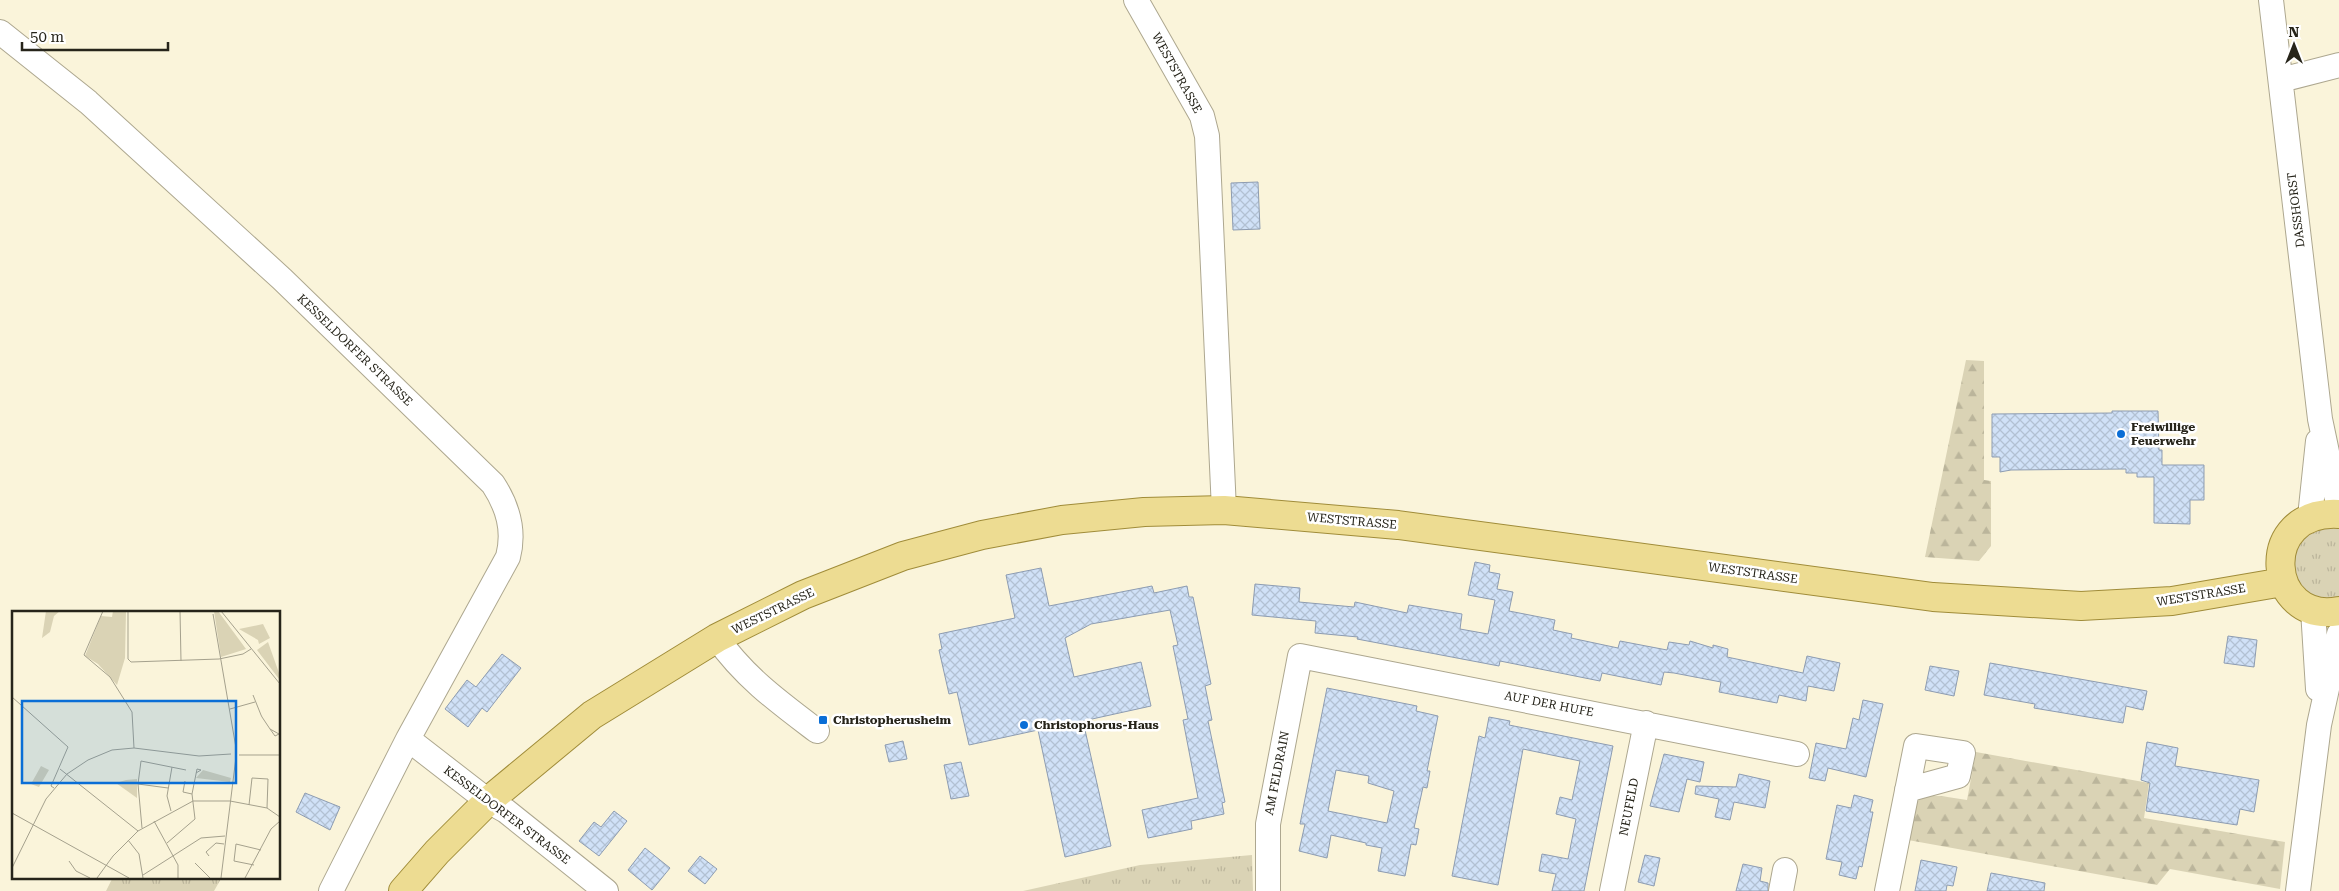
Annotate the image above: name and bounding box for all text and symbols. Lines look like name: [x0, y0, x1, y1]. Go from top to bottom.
scale bar: [22, 20, 169, 52]
north arrow: [2269, 20, 2319, 70]
text: N: [2289, 24, 2300, 40]
text: 50 m: [30, 28, 65, 46]
street label: WESTSTRASSE: [1149, 30, 1205, 116]
street label: DASSHORST: [2284, 172, 2308, 248]
street label: KESSELDORFER STRASSE: [295, 291, 415, 409]
place label: Freiwillige Feuerwehr: [2131, 420, 2196, 448]
marker: Freiwillige Feuerwehr: [2115, 428, 2127, 440]
street label: WESTSTRASSE: [1307, 510, 1397, 532]
street label: WESTSTRASSE: [1707, 560, 1799, 586]
street label: WESTSTRASSE: [2155, 581, 2247, 609]
street label: WESTSTRASSE: [729, 585, 817, 637]
inset map: [12, 611, 280, 878]
street label: AUF DER HUFE: [1503, 688, 1595, 720]
place label: Christopherusheim: [833, 713, 951, 727]
marker: Christopherusheim: [817, 714, 829, 726]
place label: Christophorus-Haus: [1034, 718, 1159, 732]
marker: Christophorus-Haus: [1018, 719, 1030, 731]
street label: AM FELDRAIN: [1262, 729, 1292, 816]
street label: KESSELDORFER STRASSE: [441, 763, 573, 867]
street label: NEUFELD: [1617, 777, 1641, 837]

